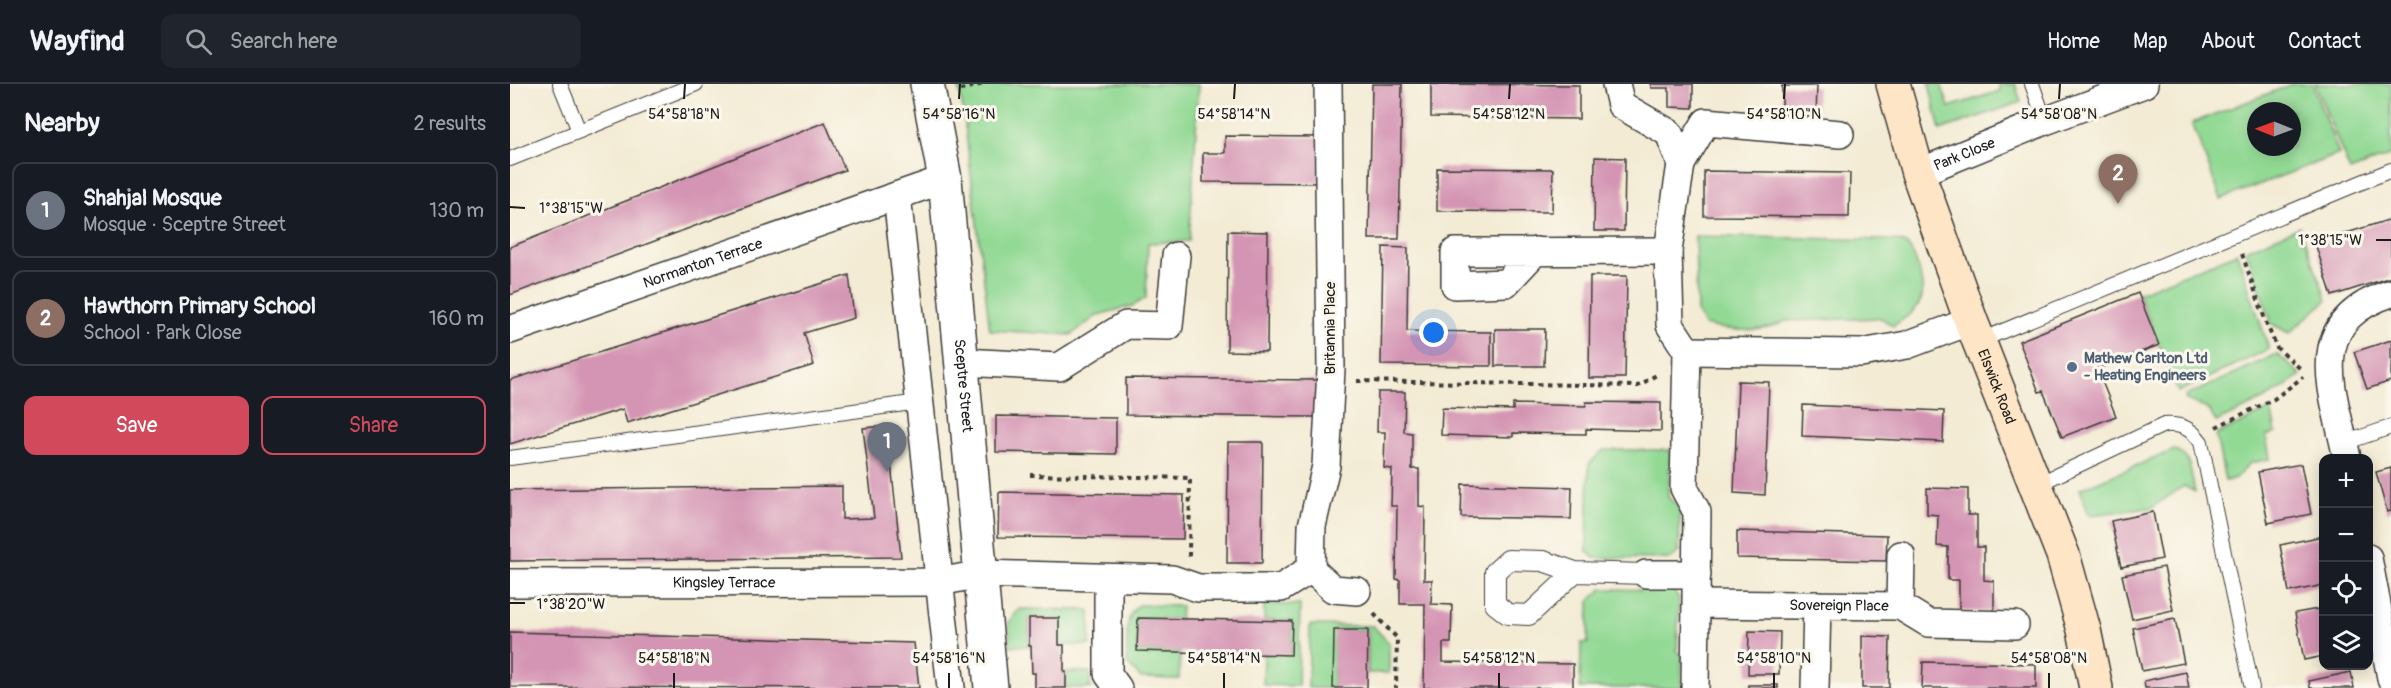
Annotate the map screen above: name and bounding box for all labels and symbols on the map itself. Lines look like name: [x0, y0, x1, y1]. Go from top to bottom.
north arrow: [2247, 102, 2301, 156]
text: 54°58'18"N: [648, 105, 720, 124]
text: 54°58'16"N: [923, 105, 995, 124]
text: 54°58'14"N: [1198, 105, 1270, 124]
text: 54°58'12"N: [1473, 105, 1545, 124]
text: 54°58'10"N: [1747, 105, 1821, 124]
text: 54°58'08"N: [2021, 105, 2097, 124]
street label: Park Close: [1931, 133, 1998, 175]
pin: 2: [2098, 154, 2138, 204]
text: 1°38'15"W: [539, 199, 603, 218]
text: 1°38'15"W: [2298, 231, 2362, 250]
street label: Normanton Terrace: [641, 233, 765, 293]
street label: Britannia Place: [1321, 281, 1340, 374]
your location: [1419, 318, 1448, 347]
street label: Sceptre Street: [950, 338, 977, 434]
street label: Elswick Road: [1973, 346, 2020, 427]
place label: Mathew Carlton Ltd - Heating Engineers: [2084, 349, 2208, 385]
marker: Mathew Carlton Ltd - Heating Engineers: [2065, 360, 2079, 374]
pin: 1: [868, 422, 907, 472]
street label: Kingsley Terrace: [673, 573, 776, 592]
text: 1°38'20"W: [537, 595, 606, 614]
street label: Sovereign Place: [1789, 595, 1889, 615]
text: 54°58'18"N: [638, 649, 710, 668]
text: 54°58'16"N: [913, 649, 985, 668]
text: 54°58'14"N: [1188, 649, 1260, 668]
text: 54°58'12"N: [1463, 649, 1535, 668]
text: 54°58'10"N: [1737, 649, 1811, 668]
text: 54°58'08"N: [2011, 649, 2087, 668]

